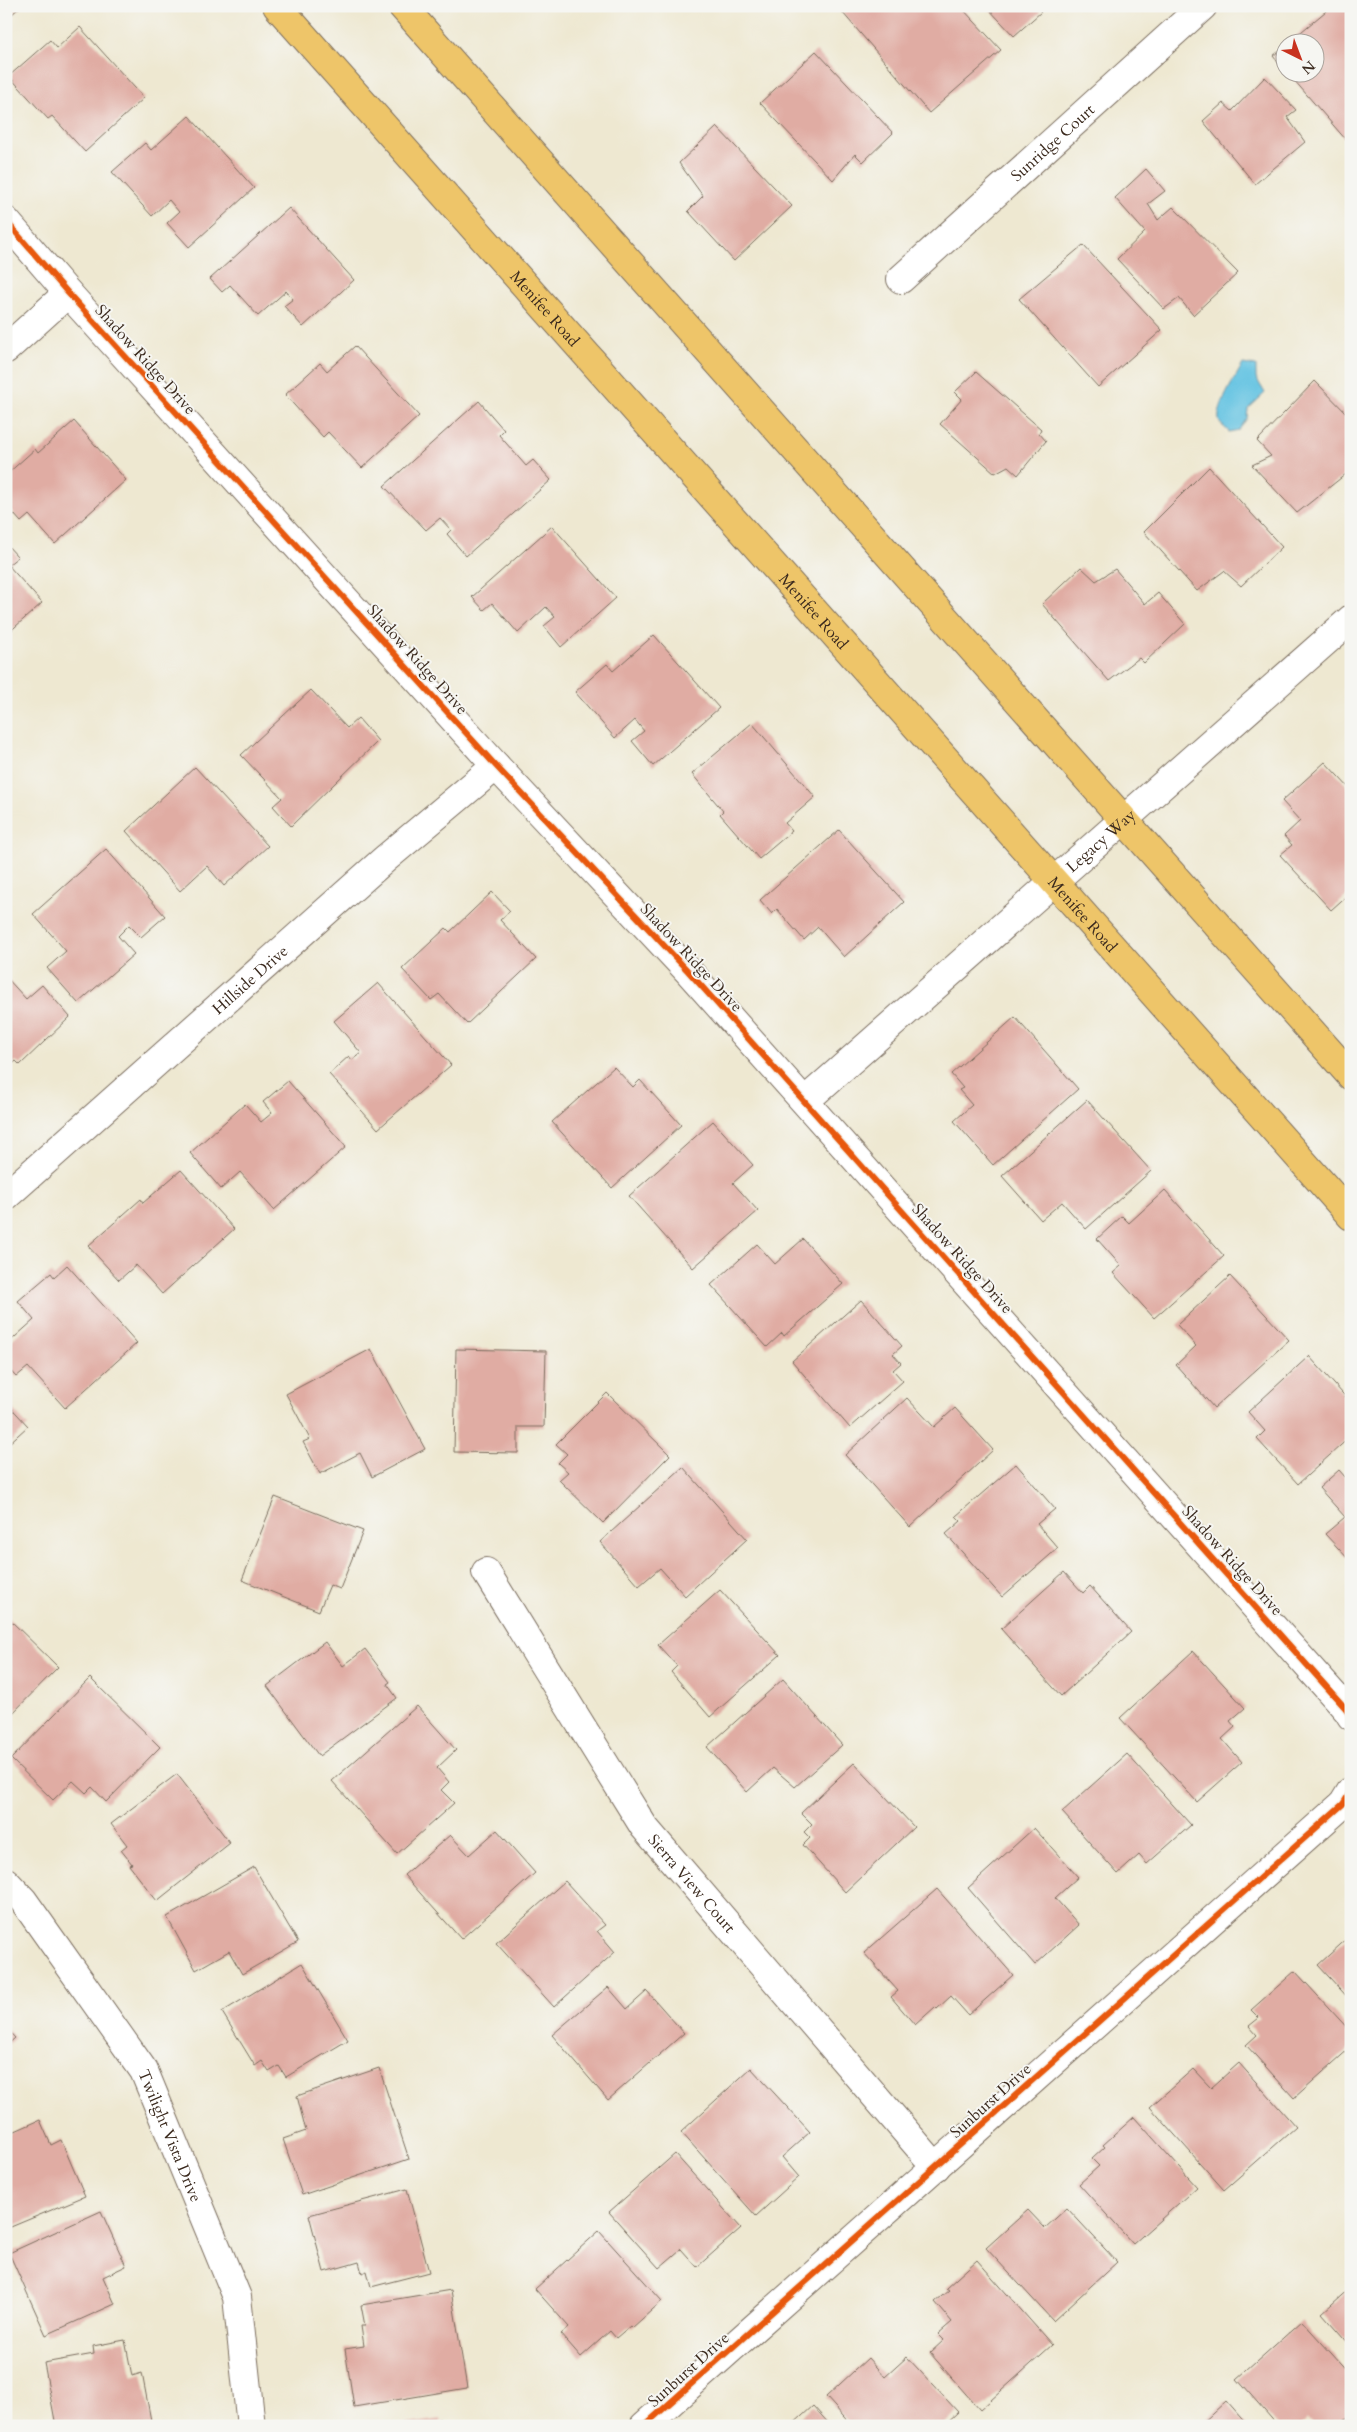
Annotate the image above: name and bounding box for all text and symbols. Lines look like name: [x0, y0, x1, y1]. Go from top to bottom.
north arrow: [1274, 32, 1324, 82]
text: N: [1297, 56, 1319, 78]
street label: Sunridge Court: [1006, 99, 1100, 187]
street label: Menifee Road: [505, 266, 584, 352]
street label: Shadow Ridge Drive: [90, 300, 201, 420]
street label: Menifee Road: [774, 569, 853, 655]
street label: Shadow Ridge Drive: [362, 600, 473, 720]
street label: Legacy Way: [1062, 804, 1141, 878]
street label: Menifee Road: [1042, 872, 1122, 958]
street label: Shadow Ridge Drive: [635, 898, 748, 1017]
street label: Hillside Drive: [208, 940, 293, 1020]
street label: Shadow Ridge Drive: [907, 1199, 1018, 1319]
street label: Shadow Ridge Drive: [1177, 1501, 1288, 1621]
street label: Sierra View Court: [643, 1830, 740, 1938]
street label: Sunburst Drive: [945, 2058, 1036, 2143]
street label: Twilight Vista Drive: [133, 2066, 207, 2205]
street label: Sunburst Drive: [643, 2327, 734, 2412]

